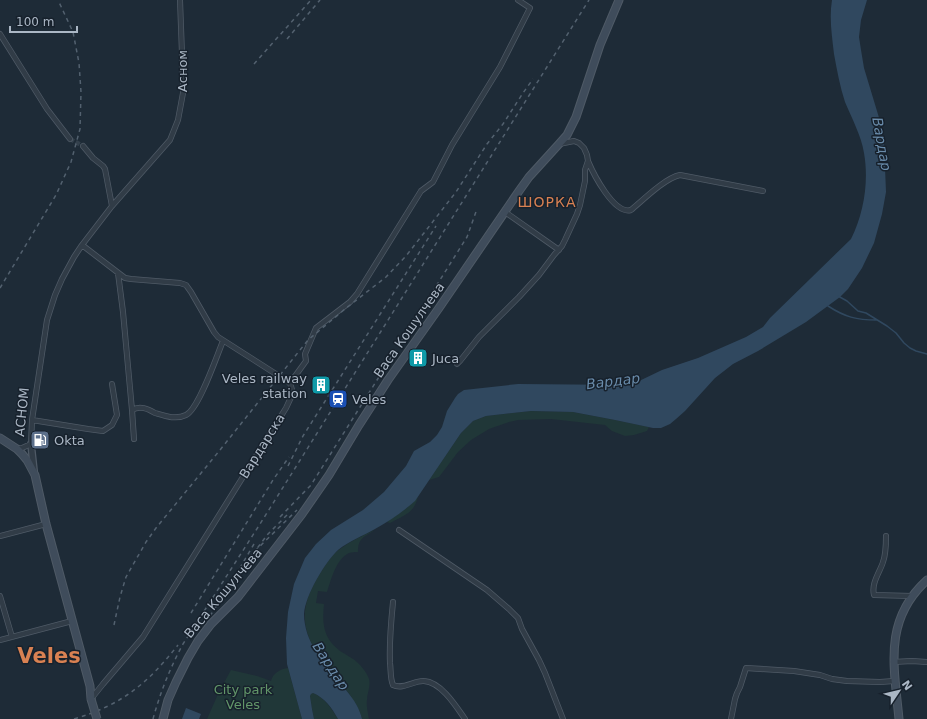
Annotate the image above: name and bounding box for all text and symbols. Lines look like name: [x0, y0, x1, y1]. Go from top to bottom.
scale bar: [10, 8, 77, 34]
text: 100 m: [16, 15, 54, 29]
street label: Асном: [175, 50, 190, 92]
water label: Вардар: [869, 116, 895, 172]
district label: ШОРКА: [518, 194, 576, 210]
street label: Васа Кошулчева: [371, 280, 447, 380]
building icon: Juca: [407, 347, 429, 369]
place label: Juca: [431, 351, 459, 366]
water label: Вардар: [585, 370, 641, 392]
place label: Veles railway station: [222, 371, 307, 401]
building icon: Veles railway station: [310, 374, 332, 396]
street label: АСНОМ: [12, 387, 32, 437]
station icon: Veles: [327, 388, 349, 410]
place label: Veles: [352, 392, 386, 407]
street label: Вардарска: [236, 411, 288, 481]
fuel station icon: Okta: [29, 429, 51, 451]
place label: Okta: [54, 433, 85, 448]
street label: Васа Кошулчева: [181, 545, 265, 641]
water label: Вардар: [310, 639, 353, 693]
district label: Veles: [17, 644, 81, 668]
north arrow: [879, 671, 919, 711]
text: N: [899, 678, 915, 693]
park label: City park Veles: [214, 682, 273, 712]

